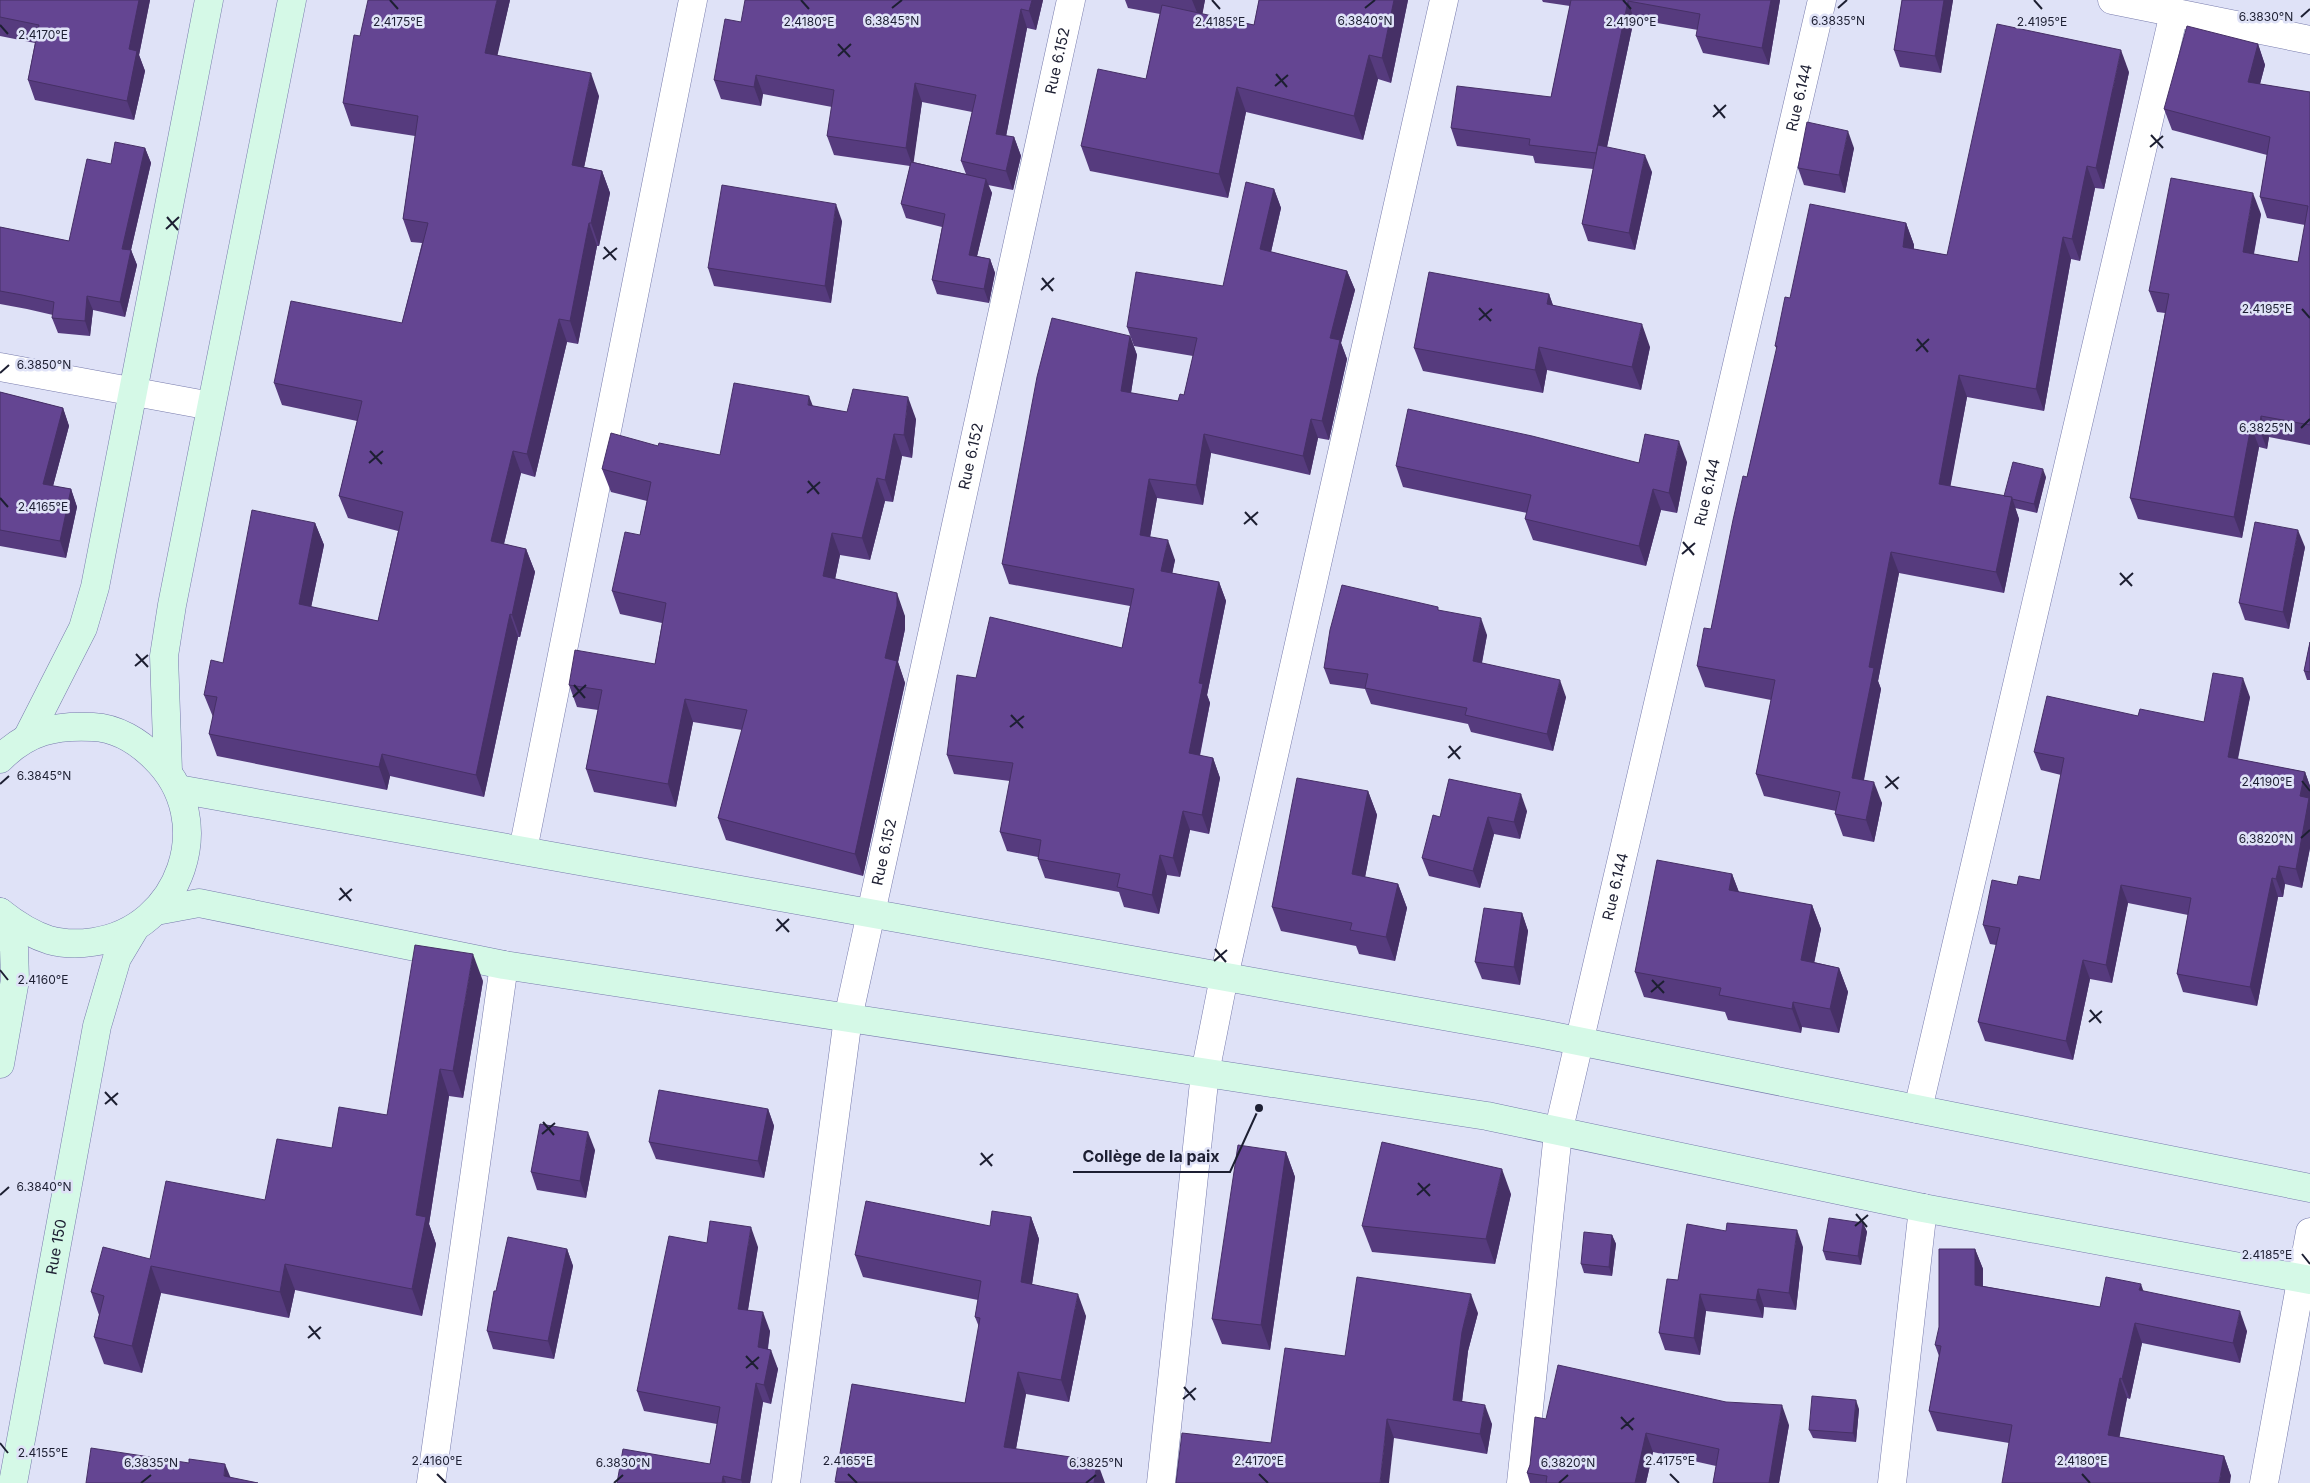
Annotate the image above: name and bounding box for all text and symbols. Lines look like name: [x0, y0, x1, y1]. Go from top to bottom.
text: 6.3830°N: [2239, 9, 2293, 24]
text: 6.3845°N: [865, 13, 919, 28]
text: 6.3840°N: [1338, 13, 1392, 28]
text: 6.3835°N: [1811, 13, 1865, 28]
text: 2.4175°E: [373, 14, 423, 29]
text: 2.4180°E: [784, 14, 834, 29]
text: 2.4185°E: [1195, 14, 1245, 29]
text: 2.4190°E: [1606, 14, 1656, 29]
text: 2.4195°E: [2017, 14, 2067, 29]
street label: Rue 6.152: [1041, 26, 1074, 96]
text: 2.4170°E: [18, 27, 68, 42]
street label: Rue 6.144: [1782, 62, 1816, 133]
text: 2.4195°E: [2242, 301, 2292, 316]
text: 6.3850°N: [17, 357, 71, 372]
text: 6.3825°N: [2239, 420, 2293, 435]
street label: Rue 6.152: [954, 421, 987, 491]
street label: Rue 6.144: [1690, 456, 1724, 528]
text: 2.4165°E: [18, 499, 68, 514]
text: 6.3845°N: [17, 768, 71, 783]
text: 2.4190°E: [2242, 774, 2292, 789]
street label: Rue 6.152: [867, 817, 900, 887]
text: 6.3820°N: [2239, 831, 2293, 846]
street label: Rue 6.144: [1598, 851, 1632, 922]
text: 2.4160°E: [18, 972, 68, 987]
callout: Collège de la paix: [1073, 1141, 1230, 1172]
text: Collège de la paix: [1082, 1146, 1220, 1166]
text: 6.3840°N: [17, 1179, 71, 1194]
street label: Rue 150: [41, 1218, 70, 1276]
text: 2.4185°E: [2242, 1247, 2292, 1262]
text: 2.4155°E: [18, 1445, 68, 1460]
text: 2.4160°E: [412, 1453, 462, 1468]
text: 2.4165°E: [823, 1453, 873, 1468]
text: 2.4170°E: [1234, 1453, 1284, 1468]
text: 2.4175°E: [1645, 1453, 1695, 1468]
text: 2.4180°E: [2057, 1453, 2107, 1468]
text: 6.3835°N: [124, 1455, 178, 1470]
text: 6.3830°N: [596, 1455, 650, 1470]
text: 6.3825°N: [1069, 1455, 1123, 1470]
text: 6.3820°N: [1541, 1455, 1595, 1470]

